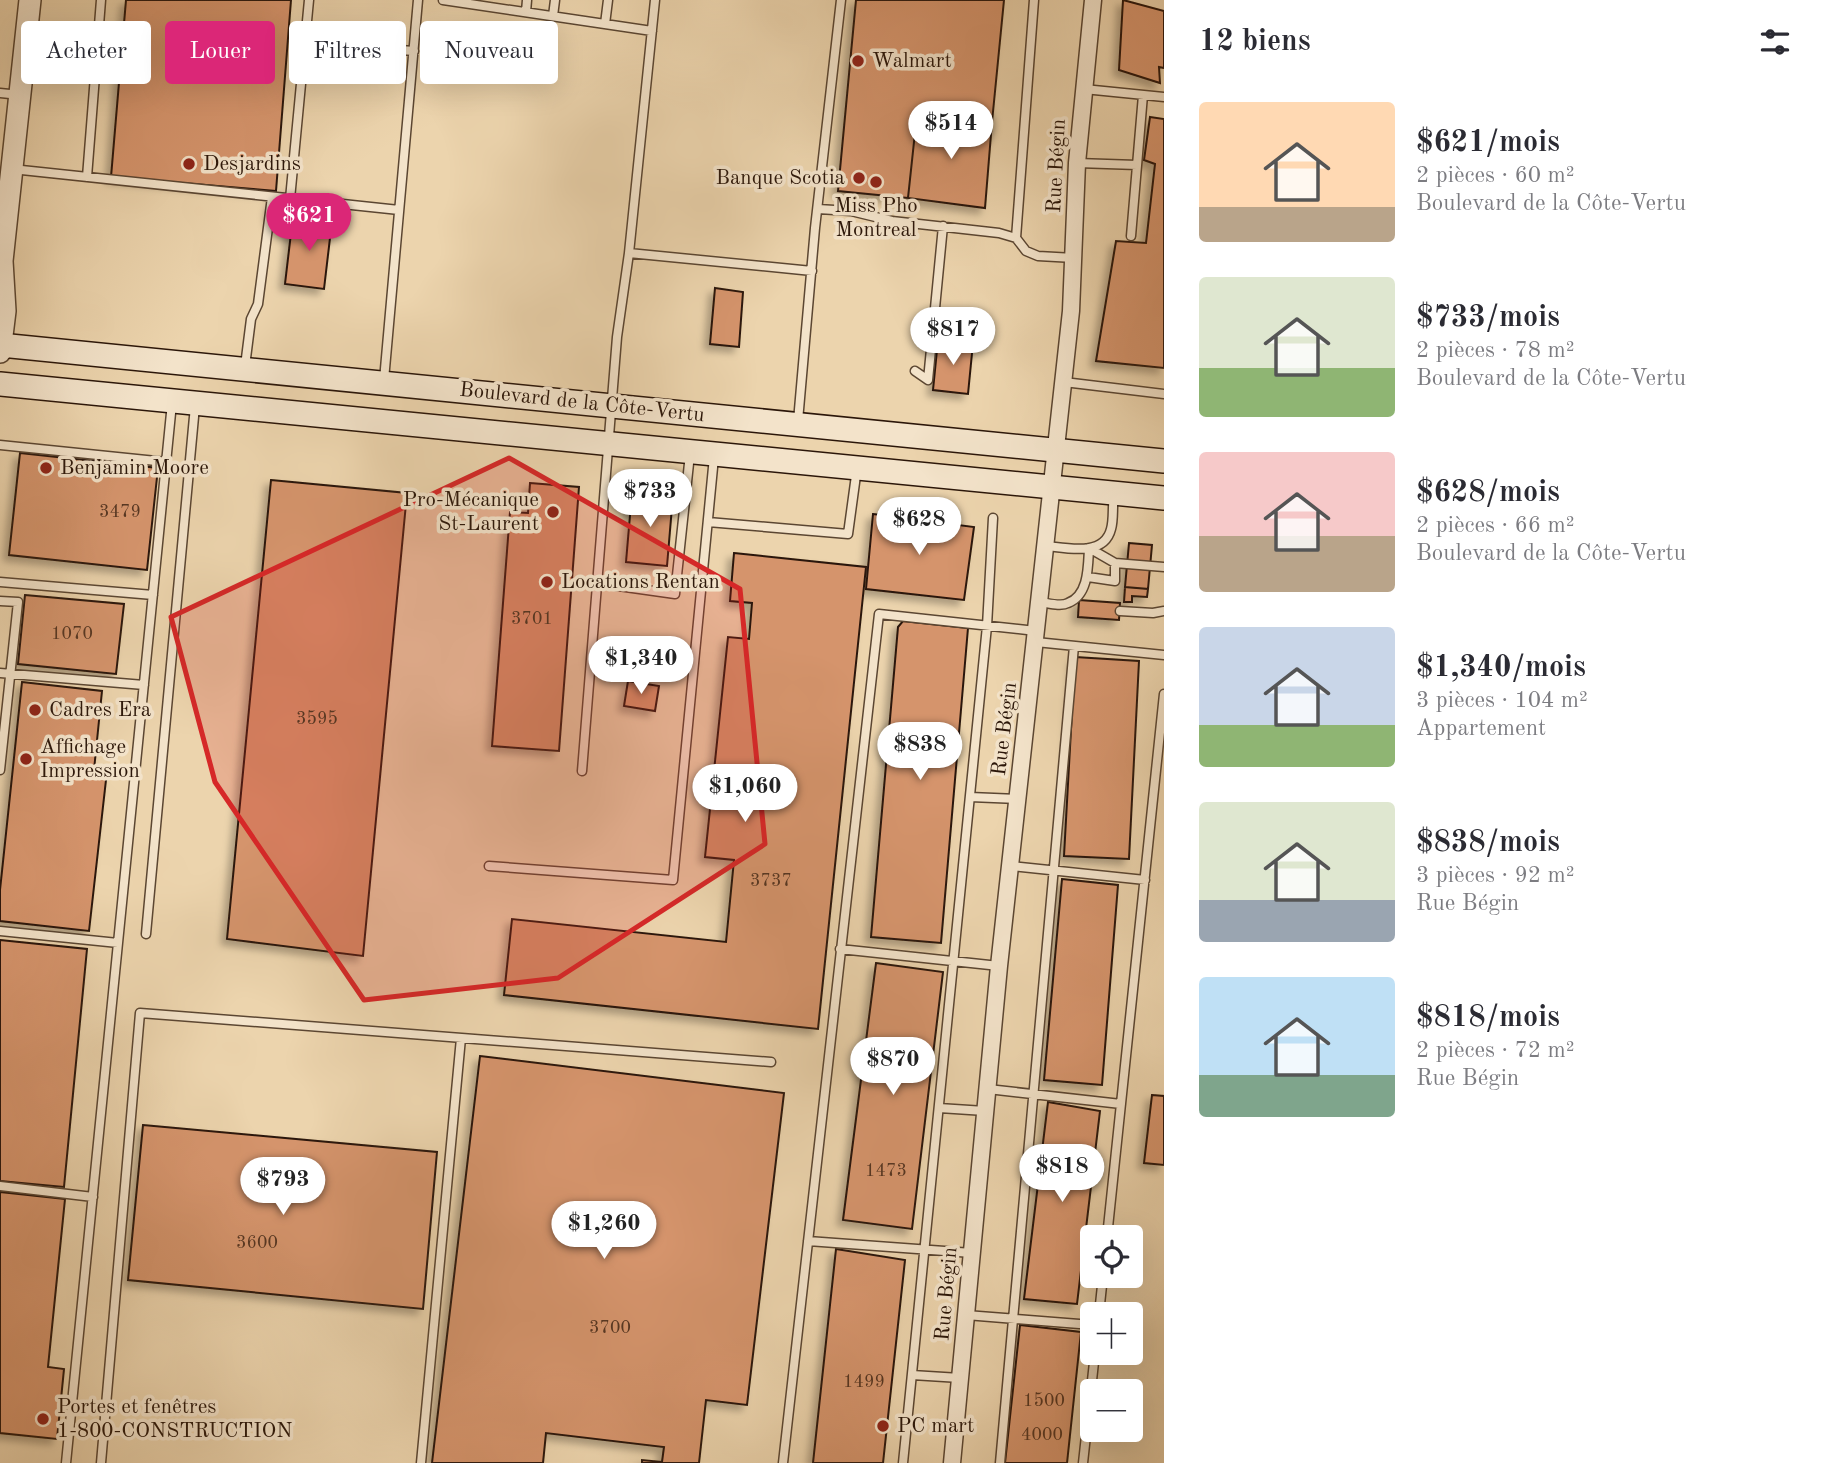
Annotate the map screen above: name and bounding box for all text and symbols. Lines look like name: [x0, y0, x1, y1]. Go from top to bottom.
chip: Acheter: [21, 21, 151, 84]
chip: Louer: [165, 21, 275, 84]
chip: Filtres: [289, 21, 406, 84]
chip: Nouveau: [420, 21, 558, 84]
icon: filters: [1756, 23, 1794, 61]
text: 12 biens: [1199, 27, 1311, 57]
place label: Walmart: [872, 51, 952, 72]
marker: Walmart: [850, 53, 866, 69]
pin: $514: [910, 102, 992, 161]
text: $514: [924, 112, 978, 135]
street label: Rue Bégin: [1044, 118, 1070, 214]
text: $621/mois: [1416, 128, 1560, 158]
icon: home: [1255, 130, 1339, 214]
place label: Desjardins: [203, 154, 301, 175]
marker: Desjardins: [181, 156, 197, 172]
text: 2 pièces · 60 m²: [1416, 164, 1575, 187]
place label: Banque Scotia: [716, 168, 845, 189]
marker: Banque Scotia: [851, 170, 867, 186]
marker: Miss Pho Montreal: [868, 174, 884, 190]
text: Boulevard de la Côte-Vertu: [1416, 192, 1686, 215]
pin: $621: [268, 194, 350, 253]
place label: Miss Pho Montreal: [834, 196, 918, 241]
text: $621: [282, 204, 336, 227]
text: $733/mois: [1416, 303, 1560, 333]
icon: home: [1255, 305, 1339, 389]
pin: $817: [912, 308, 994, 367]
text: $817: [926, 318, 980, 341]
text: 2 pièces · 78 m²: [1416, 339, 1575, 362]
text: Boulevard de la Côte-Vertu: [1416, 367, 1686, 390]
street label: Boulevard de la Côte-Vertu: [458, 380, 706, 426]
place label: Benjamin Moore: [60, 458, 209, 479]
marker: Benjamin Moore: [38, 460, 54, 476]
pin: $733: [609, 470, 691, 529]
text: $628/mois: [1416, 478, 1560, 508]
text: $733: [623, 480, 677, 503]
icon: home: [1255, 480, 1339, 564]
place label: Pro-Mécanique St-Laurent: [403, 490, 539, 535]
pin: $628: [878, 498, 960, 557]
house number: 3479: [99, 503, 141, 521]
marker: Pro-Mécanique St-Laurent: [545, 504, 561, 520]
text: $628: [892, 508, 946, 531]
text: 2 pièces · 66 m²: [1416, 514, 1575, 537]
text: Boulevard de la Côte-Vertu: [1416, 542, 1686, 565]
place label: Locations Rentan: [561, 572, 720, 593]
marker: Locations Rentan: [539, 574, 555, 590]
house number: 3701: [511, 610, 553, 628]
house number: 1070: [51, 625, 93, 643]
pin: $1,340: [584, 636, 698, 696]
text: $1,340: [604, 647, 678, 670]
text: $1,340/mois: [1416, 653, 1586, 683]
icon: home: [1255, 655, 1339, 739]
street label: Rue Bégin: [989, 681, 1021, 777]
text: 3 pièces · 104 m²: [1416, 689, 1588, 712]
place label: Cadres Era: [49, 700, 151, 721]
marker: Cadres Era: [27, 702, 43, 718]
house number: 3595: [296, 710, 338, 728]
text: Appartement: [1416, 717, 1546, 740]
pin: $838: [879, 722, 961, 782]
text: $838: [893, 733, 947, 756]
place label: Affichage Impression: [40, 737, 140, 782]
marker: Affichage Impression: [18, 751, 34, 767]
pin: $1,060: [688, 764, 802, 824]
text: $1,060: [708, 775, 782, 798]
text: $838/mois: [1416, 828, 1560, 858]
icon: home: [1255, 830, 1339, 914]
text: 3 pièces · 92 m²: [1416, 864, 1575, 887]
house number: 3737: [750, 872, 792, 890]
text: Rue Bégin: [1416, 892, 1519, 915]
text: $818/mois: [1416, 1003, 1560, 1033]
icon: home: [1255, 1005, 1339, 1089]
pin: $870: [852, 1038, 934, 1097]
text: 2 pièces · 72 m²: [1416, 1039, 1575, 1062]
text: $870: [866, 1048, 920, 1071]
text: Rue Bégin: [1416, 1067, 1519, 1090]
pin: $818: [1021, 1144, 1103, 1204]
text: $818: [1035, 1155, 1089, 1178]
pin: $793: [242, 1158, 324, 1217]
house number: 1473: [865, 1162, 907, 1180]
text: $793: [256, 1168, 310, 1191]
pin: $1,260: [547, 1202, 661, 1261]
text: $1,260: [567, 1212, 641, 1235]
map controls: [1080, 1225, 1143, 1442]
button: locate: [1080, 1225, 1143, 1288]
house number: 3600: [236, 1234, 278, 1252]
street label: Rue Bégin: [932, 1246, 962, 1342]
button: +: [1080, 1302, 1143, 1365]
house number: 3700: [589, 1319, 631, 1337]
house number: 1499: [843, 1373, 885, 1391]
button: −: [1080, 1379, 1143, 1442]
house number: 1500: [1023, 1392, 1065, 1410]
place label: Portes et fenêtres 1-800-CONSTRUCTION: [57, 1397, 293, 1442]
marker: Portes et fenêtres 1-800-CONSTRUCTION: [35, 1411, 51, 1427]
place label: PC mart: [897, 1416, 974, 1437]
marker: PC mart: [875, 1418, 891, 1434]
house number: 4000: [1021, 1426, 1063, 1444]

